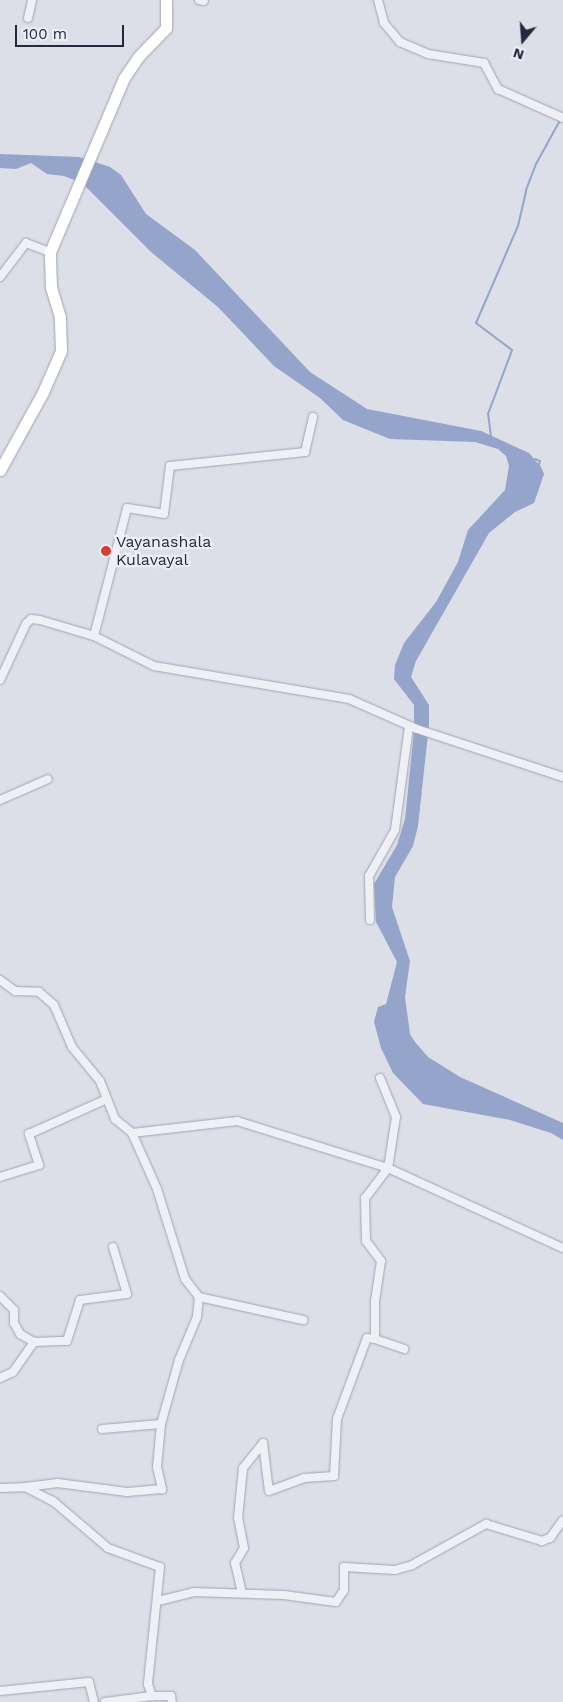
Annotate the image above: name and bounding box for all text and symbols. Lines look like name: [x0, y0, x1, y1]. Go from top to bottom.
scale bar: [18, 15, 126, 47]
north arrow: [498, 15, 548, 65]
text: 100 m: [23, 25, 67, 43]
text: N: [511, 45, 526, 63]
place label: Vayanashala Kulavayal: [116, 532, 211, 570]
marker: Vayanashala Kulavayal: [100, 545, 112, 557]

